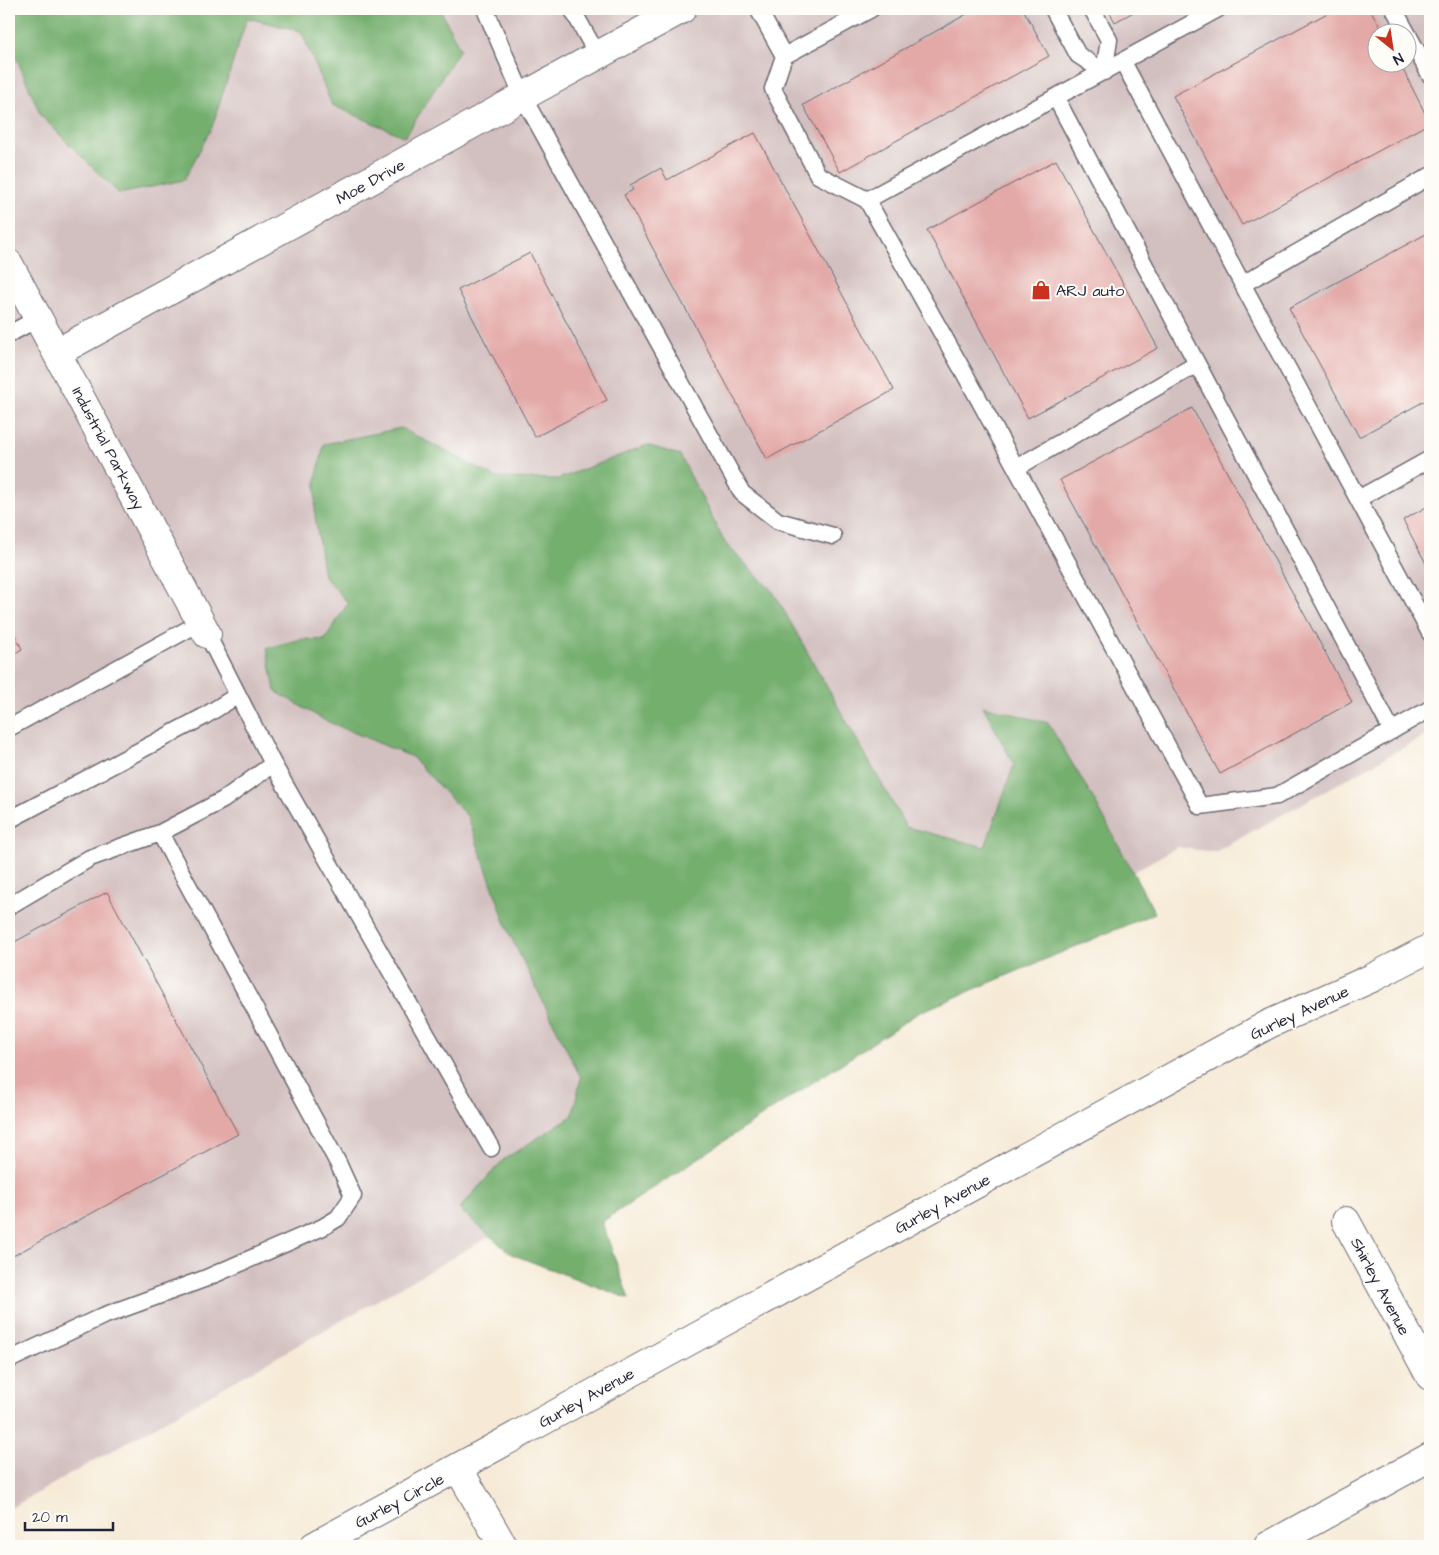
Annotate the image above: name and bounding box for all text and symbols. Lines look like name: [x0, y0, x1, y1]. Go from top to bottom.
north arrow: [1366, 22, 1416, 72]
text: N: [1389, 48, 1407, 69]
street label: Moe Drive: [332, 154, 409, 210]
shop icon: ARJ auto: [1030, 279, 1052, 301]
place label: ARJ auto: [1056, 280, 1124, 302]
street label: Industrial Parkway: [65, 383, 150, 515]
street label: Gurley Avenue: [1247, 980, 1353, 1046]
street label: Gurley Avenue: [891, 1168, 995, 1240]
street label: Shirley Avenue: [1344, 1234, 1415, 1340]
street label: Gurley Avenue: [535, 1362, 639, 1434]
street label: Gurley Circle: [351, 1468, 449, 1535]
scale bar: [25, 1500, 112, 1532]
text: 20 m: [32, 1507, 68, 1528]

